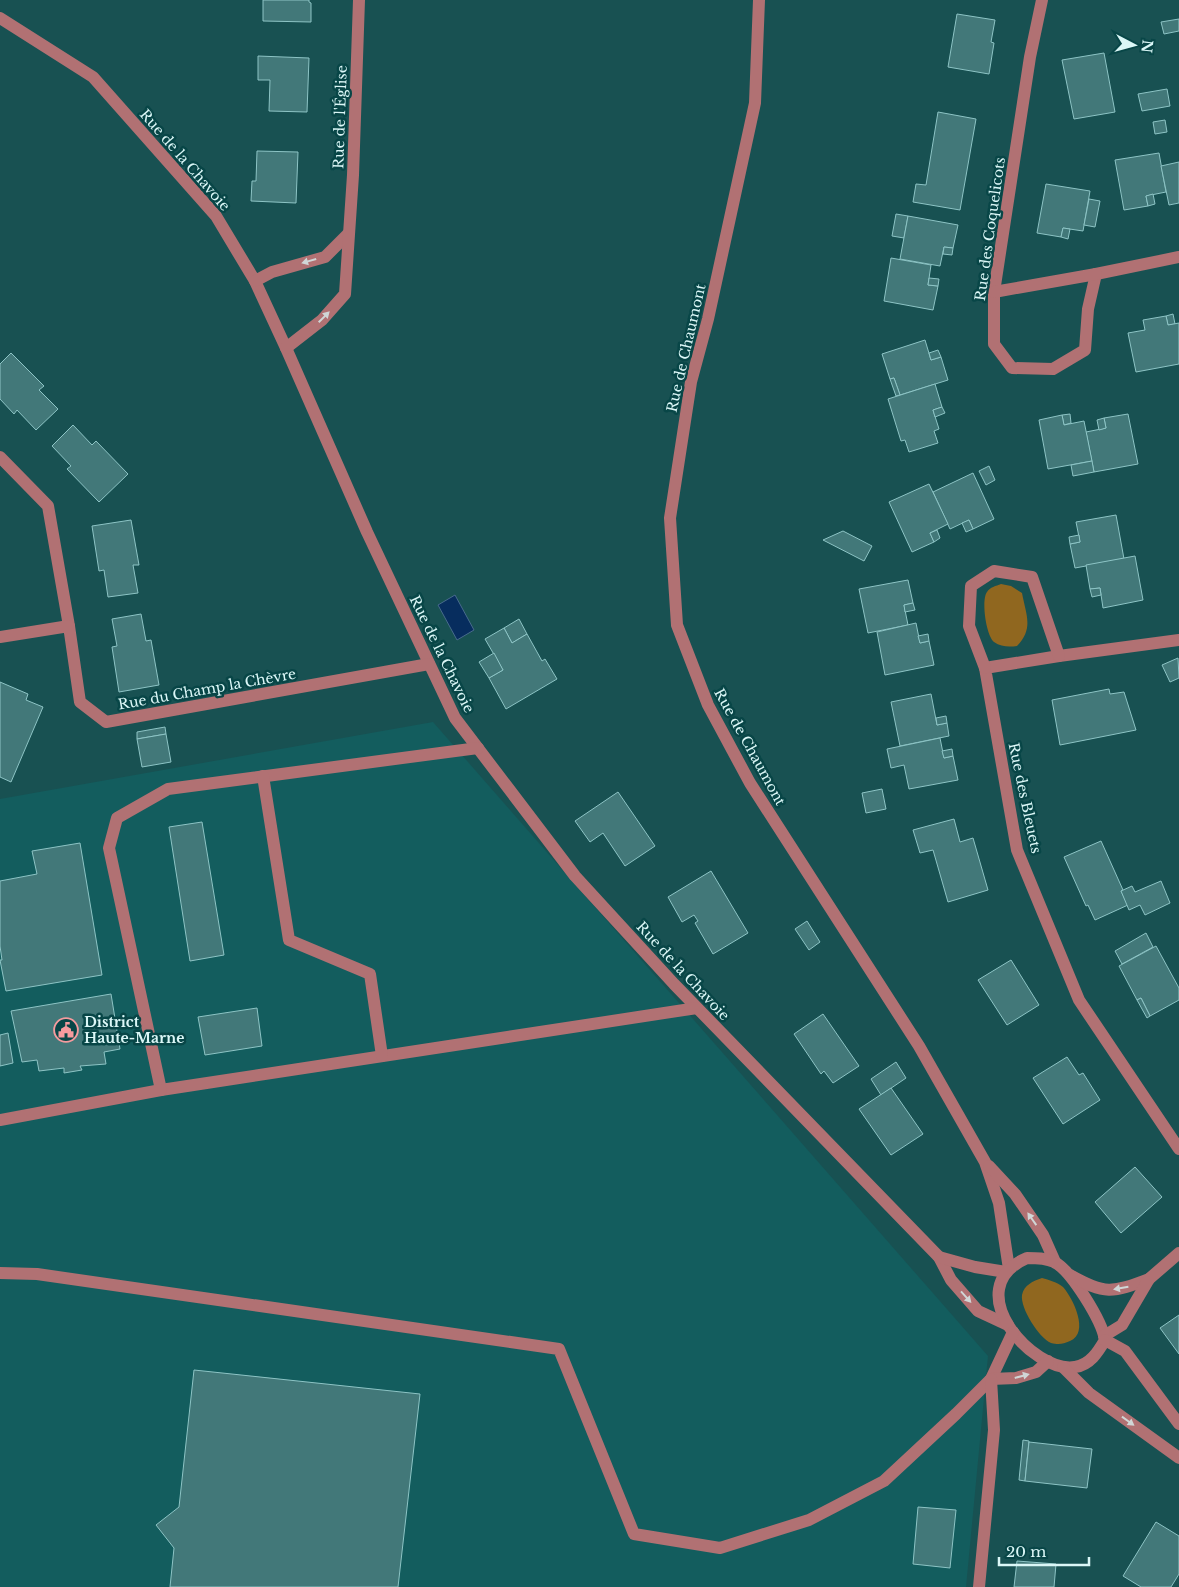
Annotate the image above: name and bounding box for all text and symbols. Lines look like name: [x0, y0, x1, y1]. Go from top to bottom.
north arrow: [1109, 20, 1159, 70]
text: N: [1137, 39, 1157, 54]
street label: Rue de l'Église: [329, 65, 351, 169]
street label: Rue de la Chavoie: [136, 106, 234, 214]
street label: Rue des Coquelicots: [971, 156, 1009, 302]
one-way arrow: [302, 258, 317, 266]
street label: Rue de Chaumont: [662, 281, 710, 414]
one-way arrow: [318, 311, 330, 323]
street label: Rue de la Chavoie: [406, 592, 478, 716]
street label: Rue du Champ la Chèvre: [117, 664, 297, 714]
street label: Rue de Chaumont: [710, 685, 790, 809]
street label: Rue des Bleuets: [1004, 741, 1046, 855]
street label: Rue de la Chavoie: [633, 918, 733, 1024]
place label: District Haute-Marne: [84, 1013, 184, 1047]
public building icon: District Haute-Marne: [53, 1017, 79, 1043]
one-way arrow: [1027, 1212, 1037, 1226]
one-way arrow: [1112, 1285, 1128, 1293]
one-way arrow: [961, 1291, 972, 1304]
one-way arrow: [1014, 1372, 1029, 1380]
one-way arrow: [1121, 1416, 1135, 1426]
scale bar: [999, 1534, 1089, 1566]
text: 20 m: [1006, 1542, 1046, 1561]

